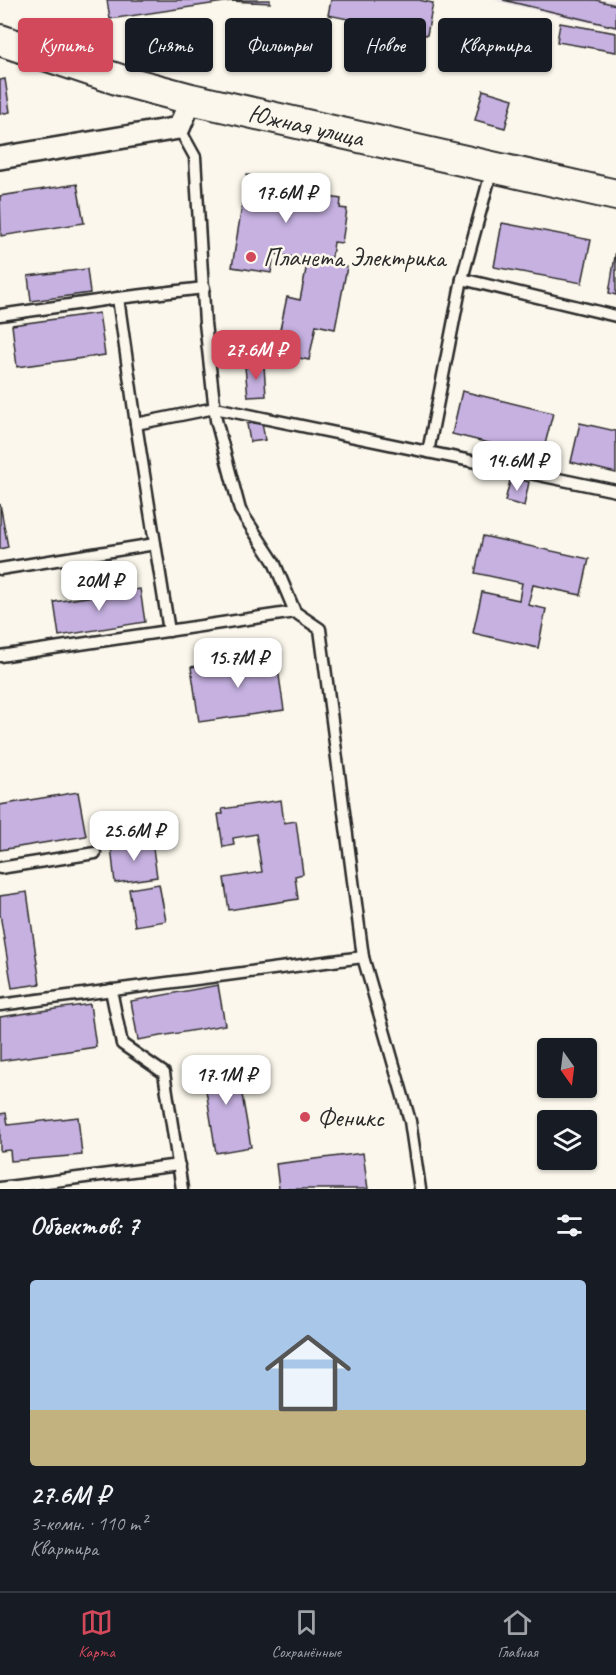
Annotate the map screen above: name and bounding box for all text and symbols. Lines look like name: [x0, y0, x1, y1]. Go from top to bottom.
chip: Купить: [18, 18, 113, 72]
chip: Снять: [125, 18, 213, 72]
chip: Фильтры: [225, 18, 332, 72]
chip: Новое: [344, 18, 426, 72]
chip: Квартира: [438, 18, 552, 72]
street label: Южная улица: [245, 97, 368, 155]
pin: 17.6M ₽: [231, 173, 341, 224]
text: 17.6M ₽: [255, 180, 317, 205]
place label: Планета Электрика: [263, 241, 448, 274]
marker: Планета Электрика: [244, 250, 258, 264]
pin: 27.6M ₽: [201, 330, 311, 381]
text: 27.6M ₽: [225, 337, 287, 362]
pin: 14.6M ₽: [462, 441, 572, 492]
text: 14.6M ₽: [486, 448, 548, 473]
pin: 20M ₽: [57, 561, 141, 612]
text: 20M ₽: [75, 568, 123, 593]
pin: 15.7M ₽: [183, 638, 293, 689]
text: 15.7M ₽: [208, 645, 268, 670]
pin: 25.6M ₽: [79, 811, 189, 862]
text: 25.6M ₽: [104, 818, 164, 843]
north arrow: [537, 1038, 597, 1098]
map controls: [537, 1038, 597, 1170]
pin: 17.1M ₽: [171, 1055, 281, 1106]
text: 17.1M ₽: [196, 1062, 256, 1087]
place label: Феникс: [317, 1101, 385, 1134]
marker: Феникс: [298, 1110, 312, 1124]
button: layers: [537, 1110, 597, 1170]
text: Объектов: 7: [30, 1209, 139, 1242]
icon: filters: [553, 1209, 586, 1242]
icon: home: [254, 1319, 362, 1427]
text: 27.6M ₽: [30, 1478, 109, 1511]
text: 3-комн. · 110 m²: [30, 1511, 147, 1536]
text: Квартира: [30, 1536, 98, 1561]
tab: Карта: [78, 1606, 115, 1662]
tab: Сохранённые: [271, 1606, 341, 1662]
tab: Главная: [498, 1606, 538, 1662]

